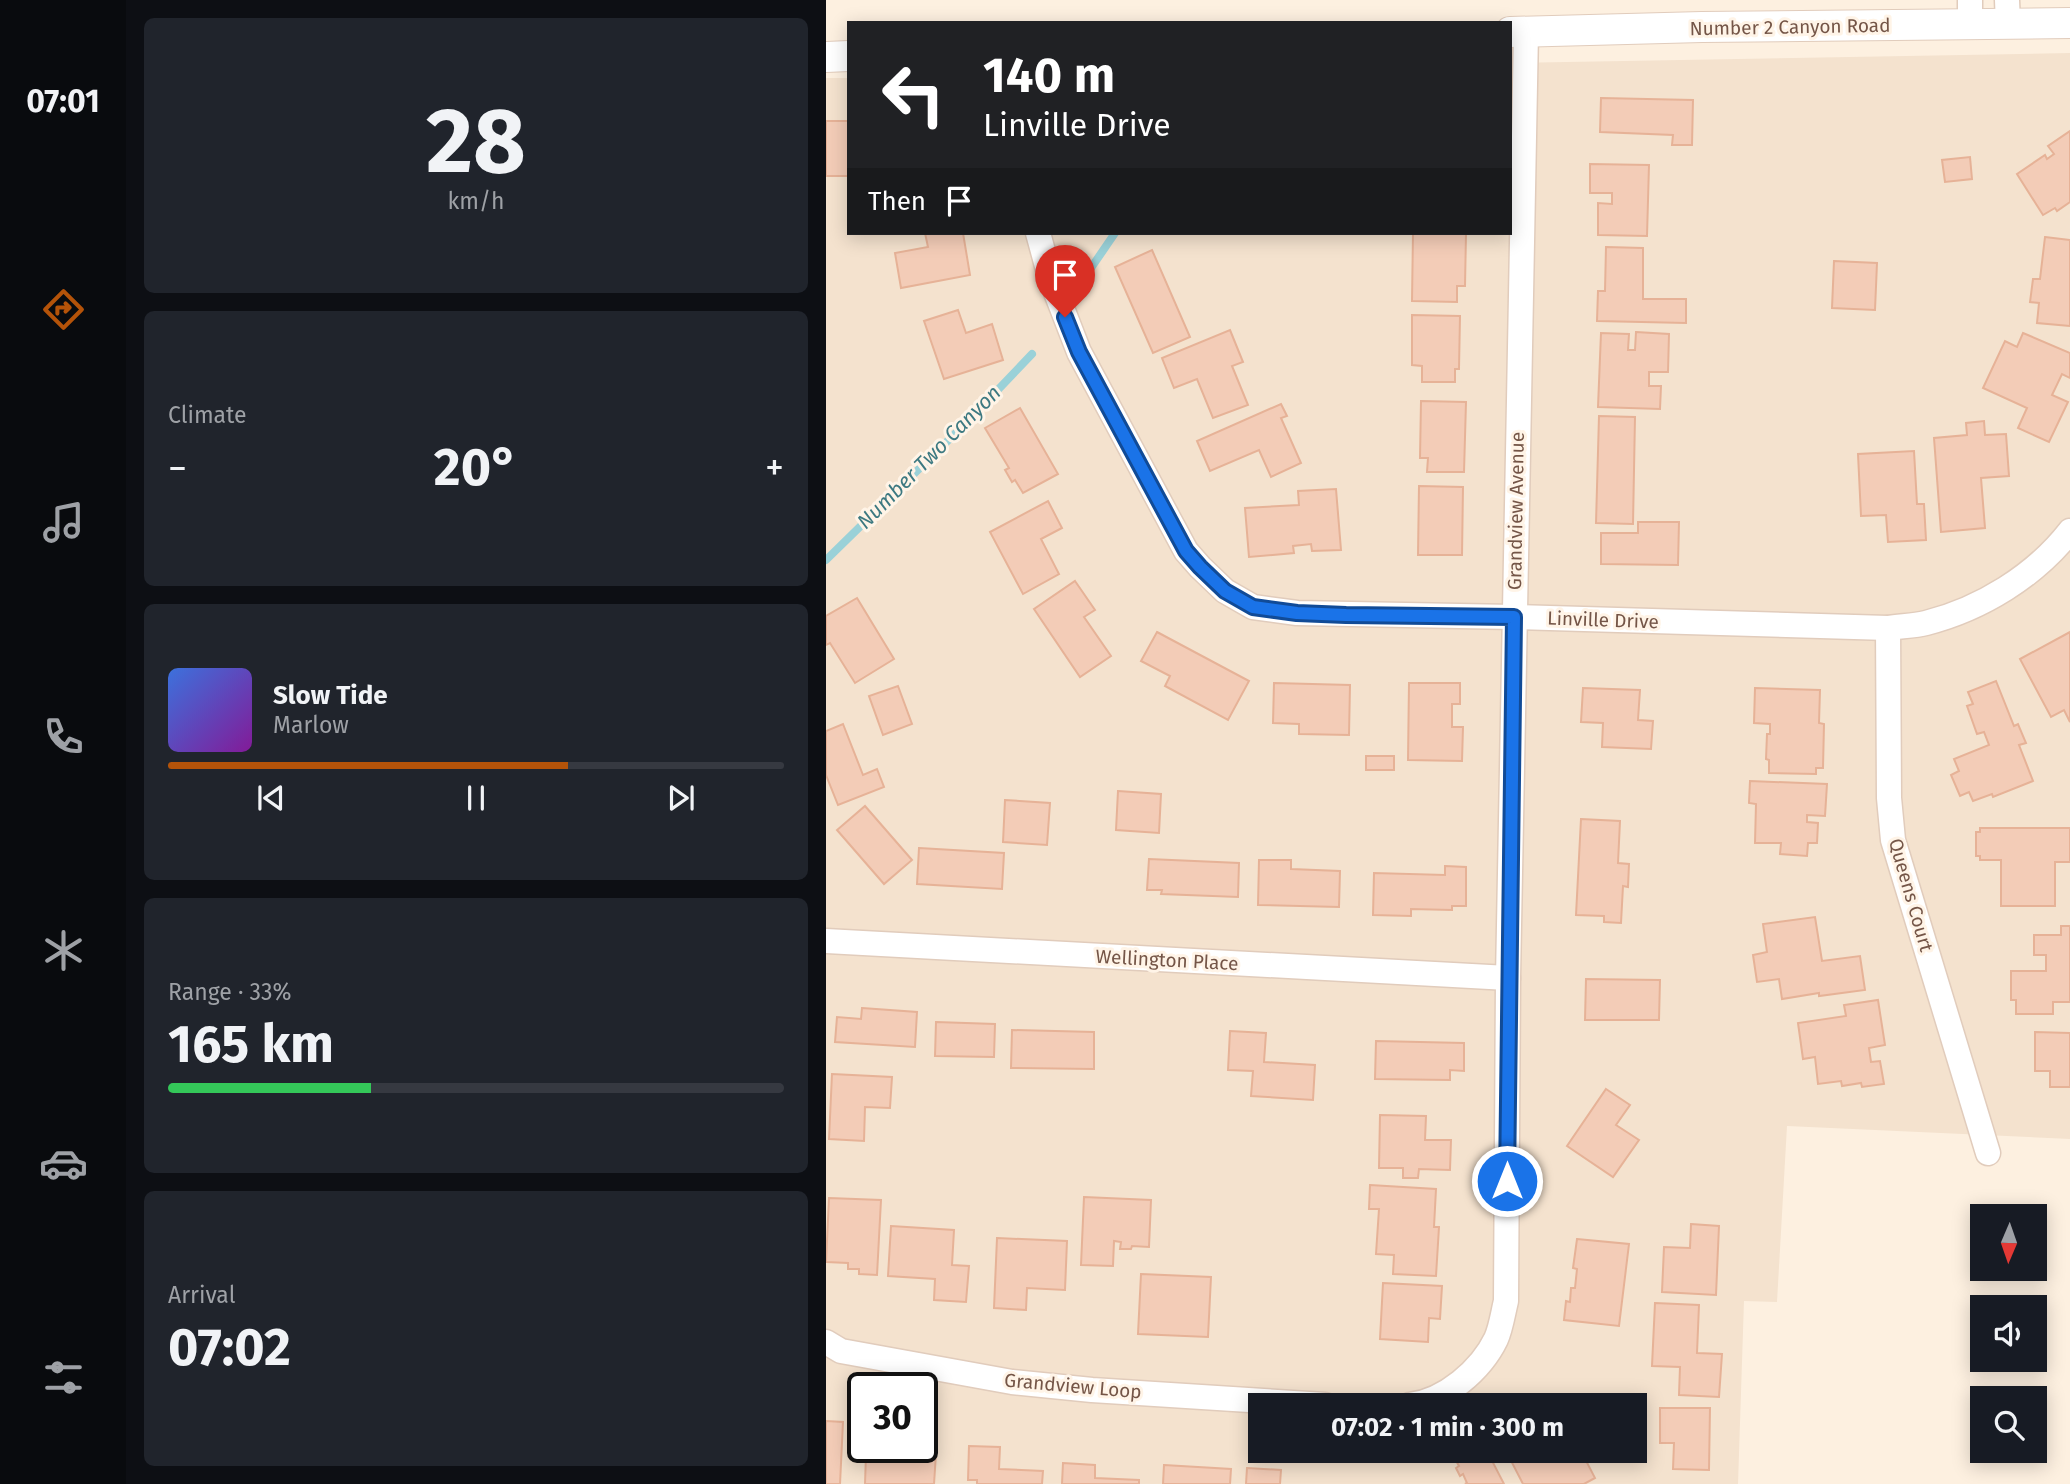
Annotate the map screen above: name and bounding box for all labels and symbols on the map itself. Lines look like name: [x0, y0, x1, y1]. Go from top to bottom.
street label: Number 2 Canyon Road: [1689, 14, 1891, 40]
pin: [1035, 245, 1095, 317]
water label: Number Two Canyon: [852, 380, 1006, 534]
street label: Grandview Avenue: [1503, 432, 1529, 590]
street label: Linville Drive: [1547, 607, 1659, 633]
street label: Queens Court: [1884, 836, 1938, 954]
street label: Wellington Place: [1095, 945, 1239, 975]
position arrow: [1470, 1144, 1544, 1218]
north arrow: [1970, 1204, 2048, 1281]
street label: Grandview Loop: [1003, 1369, 1143, 1403]
speed limit sign: 30: [847, 1372, 938, 1463]

